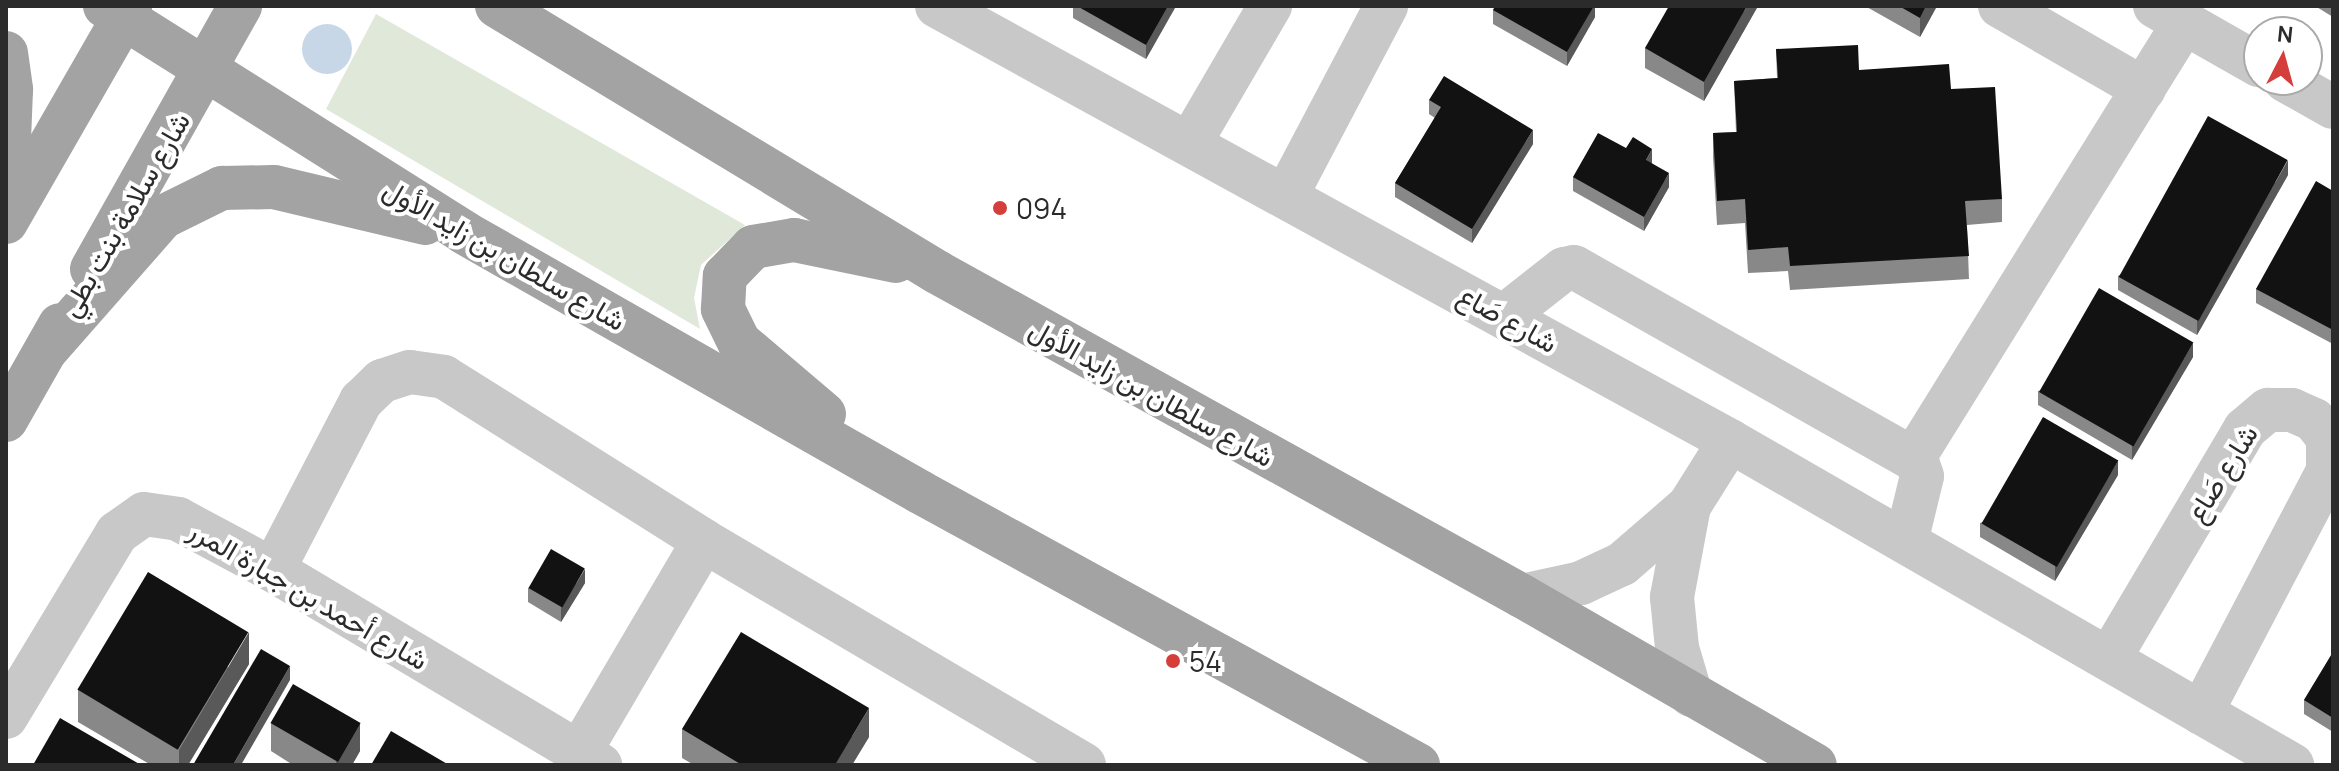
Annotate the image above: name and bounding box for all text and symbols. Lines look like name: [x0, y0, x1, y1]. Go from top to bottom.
north arrow: [2243, 16, 2323, 96]
text: N: [2276, 18, 2295, 50]
street label: شارع سلامة بنت بطي: [52, 106, 196, 322]
street label: شارع سلطان بن زايد الأول: [378, 171, 632, 337]
place label: 094: [1016, 191, 1067, 225]
marker: 094: [991, 199, 1009, 217]
street label: شارع صَاع: [1452, 277, 1564, 359]
street label: شارع سلطان بن زايد الأول: [1024, 311, 1280, 473]
street label: شارع صَاع: [2178, 418, 2264, 528]
street label: شارع أحمد بن جبارة المرر: [184, 512, 434, 676]
place label: 54: [1189, 644, 1222, 678]
marker: 54: [1164, 652, 1182, 670]

